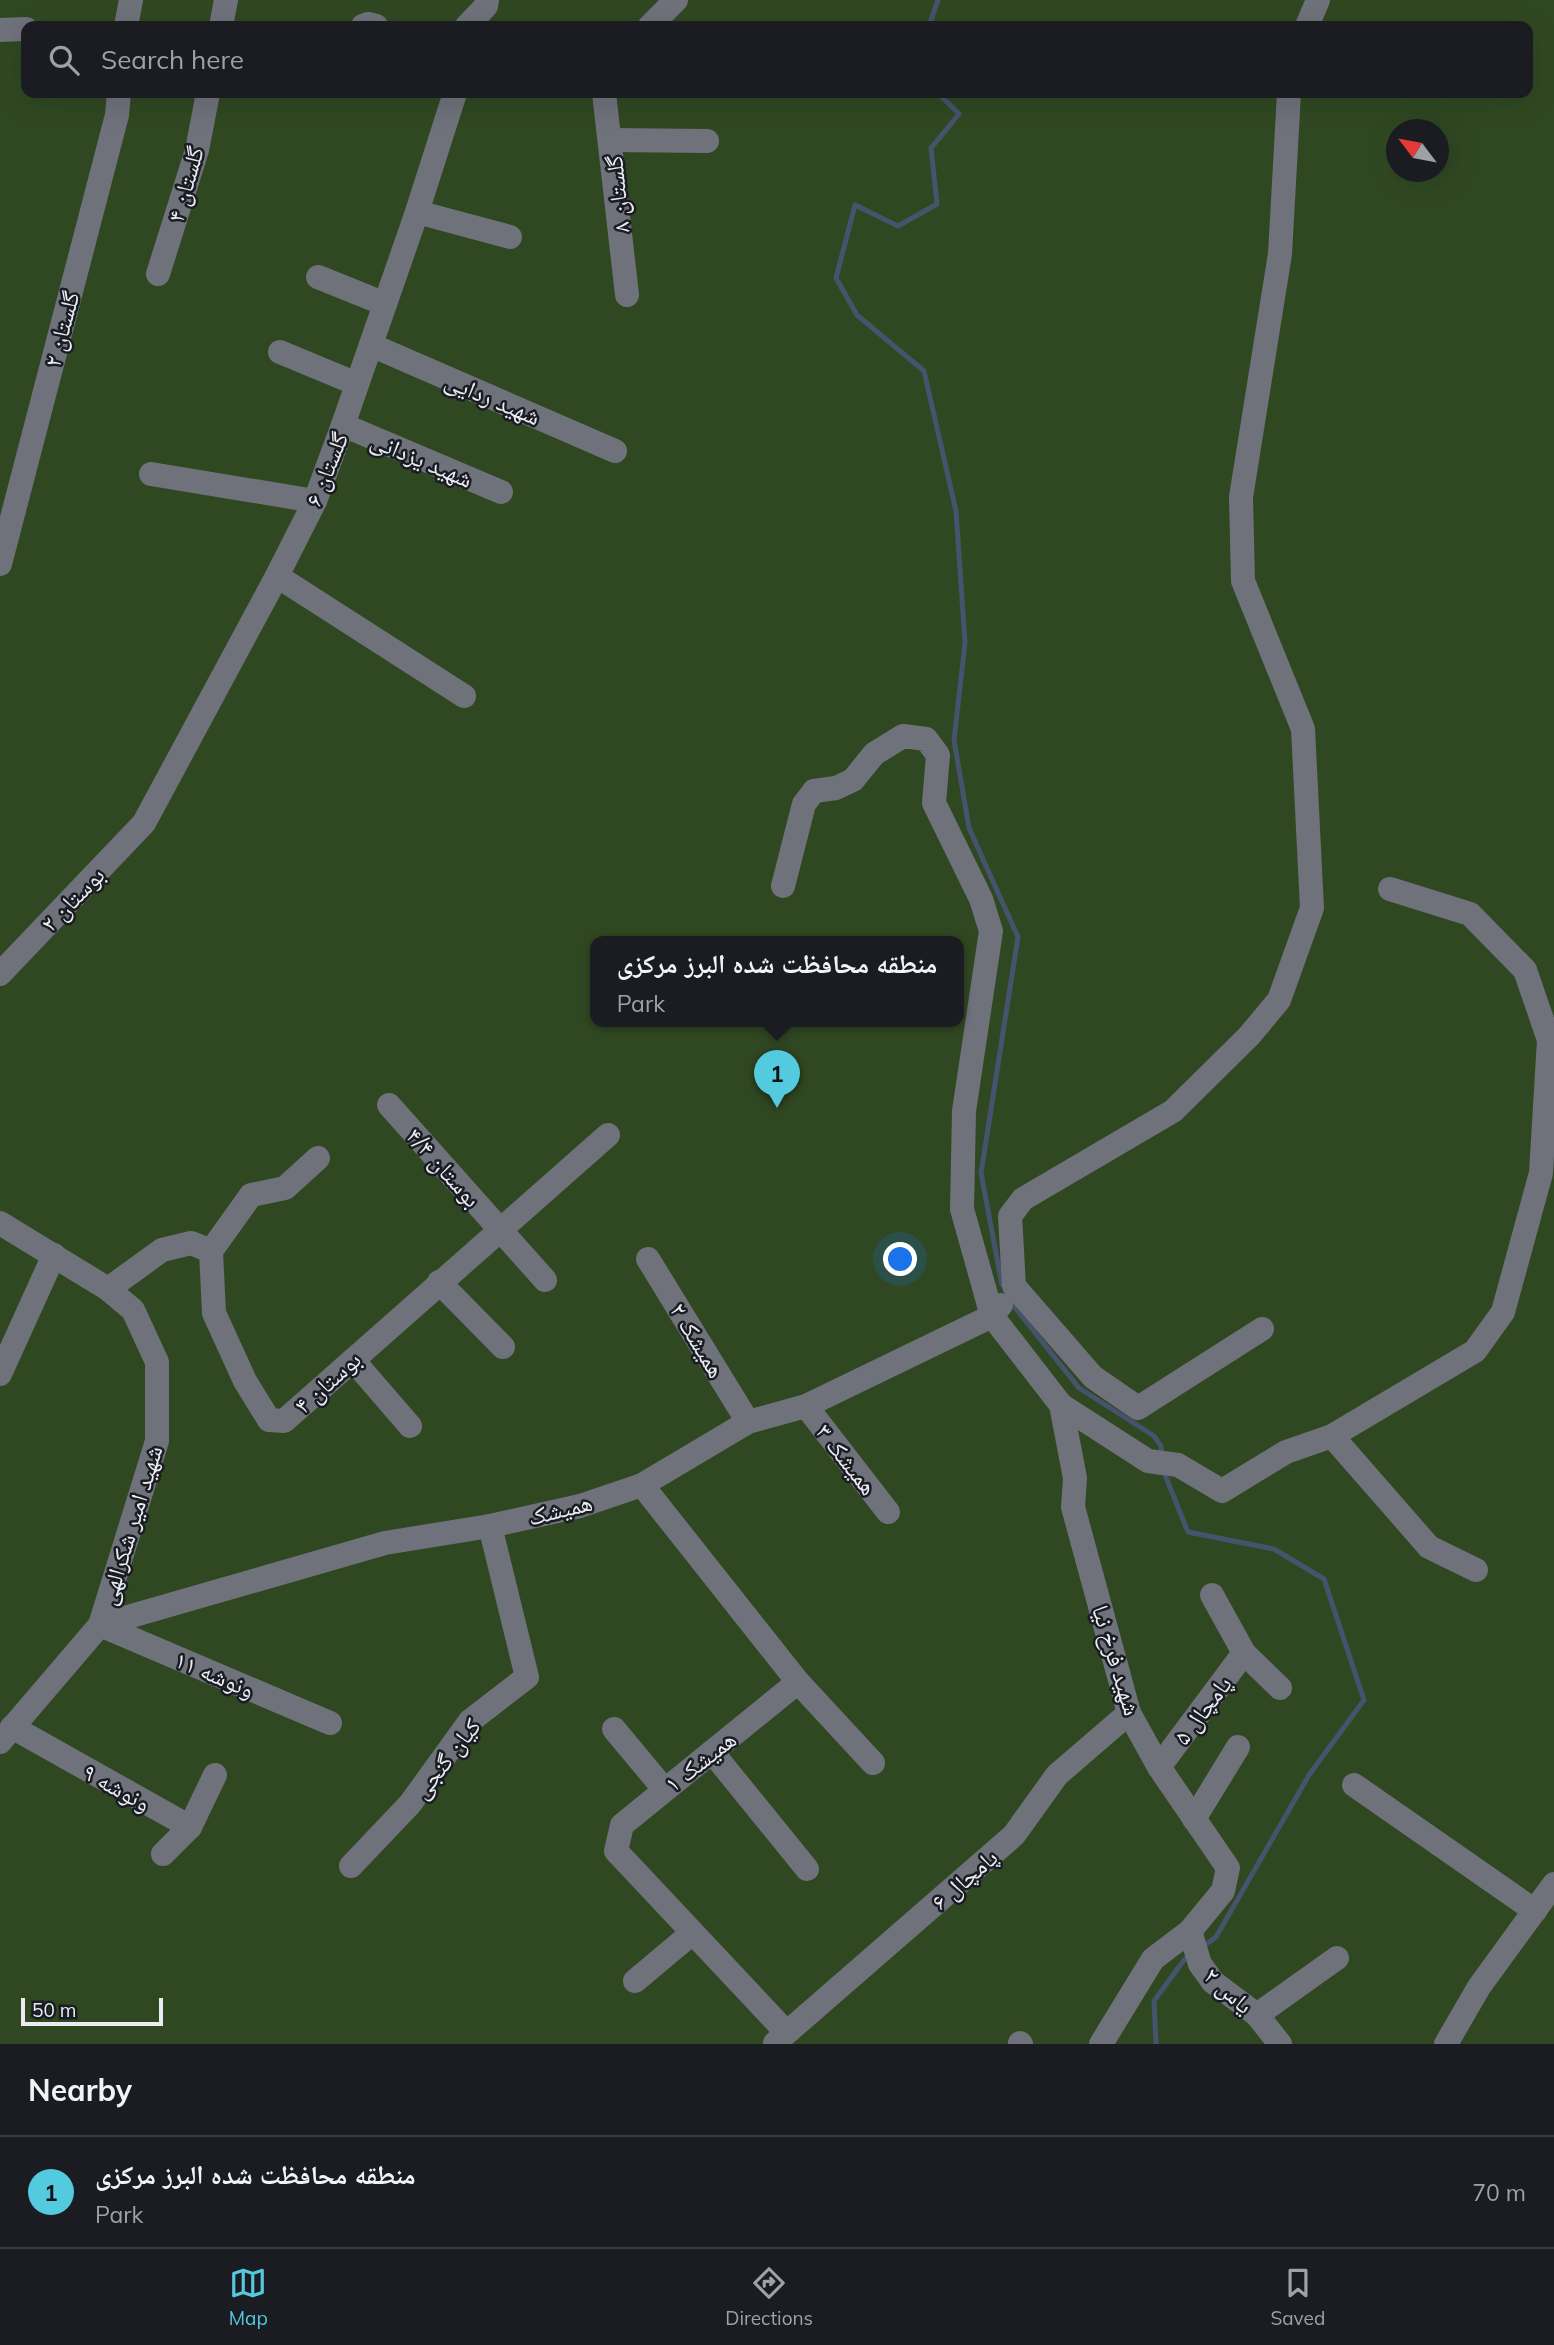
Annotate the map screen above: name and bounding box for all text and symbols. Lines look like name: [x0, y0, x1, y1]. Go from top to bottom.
search box: [21, 21, 1533, 98]
icon: search: [45, 41, 83, 79]
text: Search here: [101, 43, 244, 76]
north arrow: [1386, 119, 1449, 182]
street label: گلستان ۴: [160, 143, 210, 225]
street label: گلستان ۸: [598, 154, 636, 234]
street label: گلستان ۲: [36, 288, 86, 370]
street label: شهید ردایی: [441, 364, 545, 432]
street label: شهید یزدانی: [366, 424, 478, 494]
street label: گلستان ۶: [298, 427, 354, 511]
street label: بوستان ۲: [34, 860, 110, 938]
popup: [590, 936, 964, 1027]
text: منطقه محافظت شده البرز مرکزی: [617, 947, 937, 980]
text: Park: [617, 989, 665, 1018]
pin: 1: [754, 1050, 800, 1108]
street label: بوستان ۴/۴: [400, 1121, 488, 1213]
your location: [883, 1242, 917, 1276]
street label: همیشک ۲: [664, 1297, 732, 1383]
street label: بوستان ۴: [287, 1344, 367, 1420]
street label: همیشک ۳: [810, 1417, 884, 1501]
street label: شهید امیر شکرالهی: [91, 1442, 169, 1608]
street label: همیشک: [525, 1487, 595, 1531]
street label: شهید فرخ نیا: [1085, 1601, 1148, 1719]
street label: ونوشه ۱۱: [171, 1644, 259, 1704]
street label: پامچال ۵: [1166, 1670, 1238, 1751]
street label: کیان گنجی: [405, 1712, 487, 1804]
street label: همیشک ۱: [658, 1724, 742, 1798]
street label: ونوشه ۹: [78, 1756, 156, 1818]
street label: پامچال ۶: [924, 1842, 1004, 1916]
street label: یاس ۲: [1198, 1960, 1260, 2020]
scale bar: [21, 1995, 163, 2027]
text: 50 m: [32, 1998, 76, 2022]
text: Nearby: [28, 2071, 132, 2109]
text: منطقه محافظت شده البرز مرکزی: [95, 2158, 416, 2191]
text: 1: [44, 2178, 58, 2207]
text: 70 m: [1472, 2178, 1526, 2207]
text: Park: [95, 2200, 143, 2229]
tab: Map: [229, 2264, 268, 2330]
tab: Directions: [725, 2264, 813, 2330]
tab: Saved: [1270, 2264, 1325, 2330]

